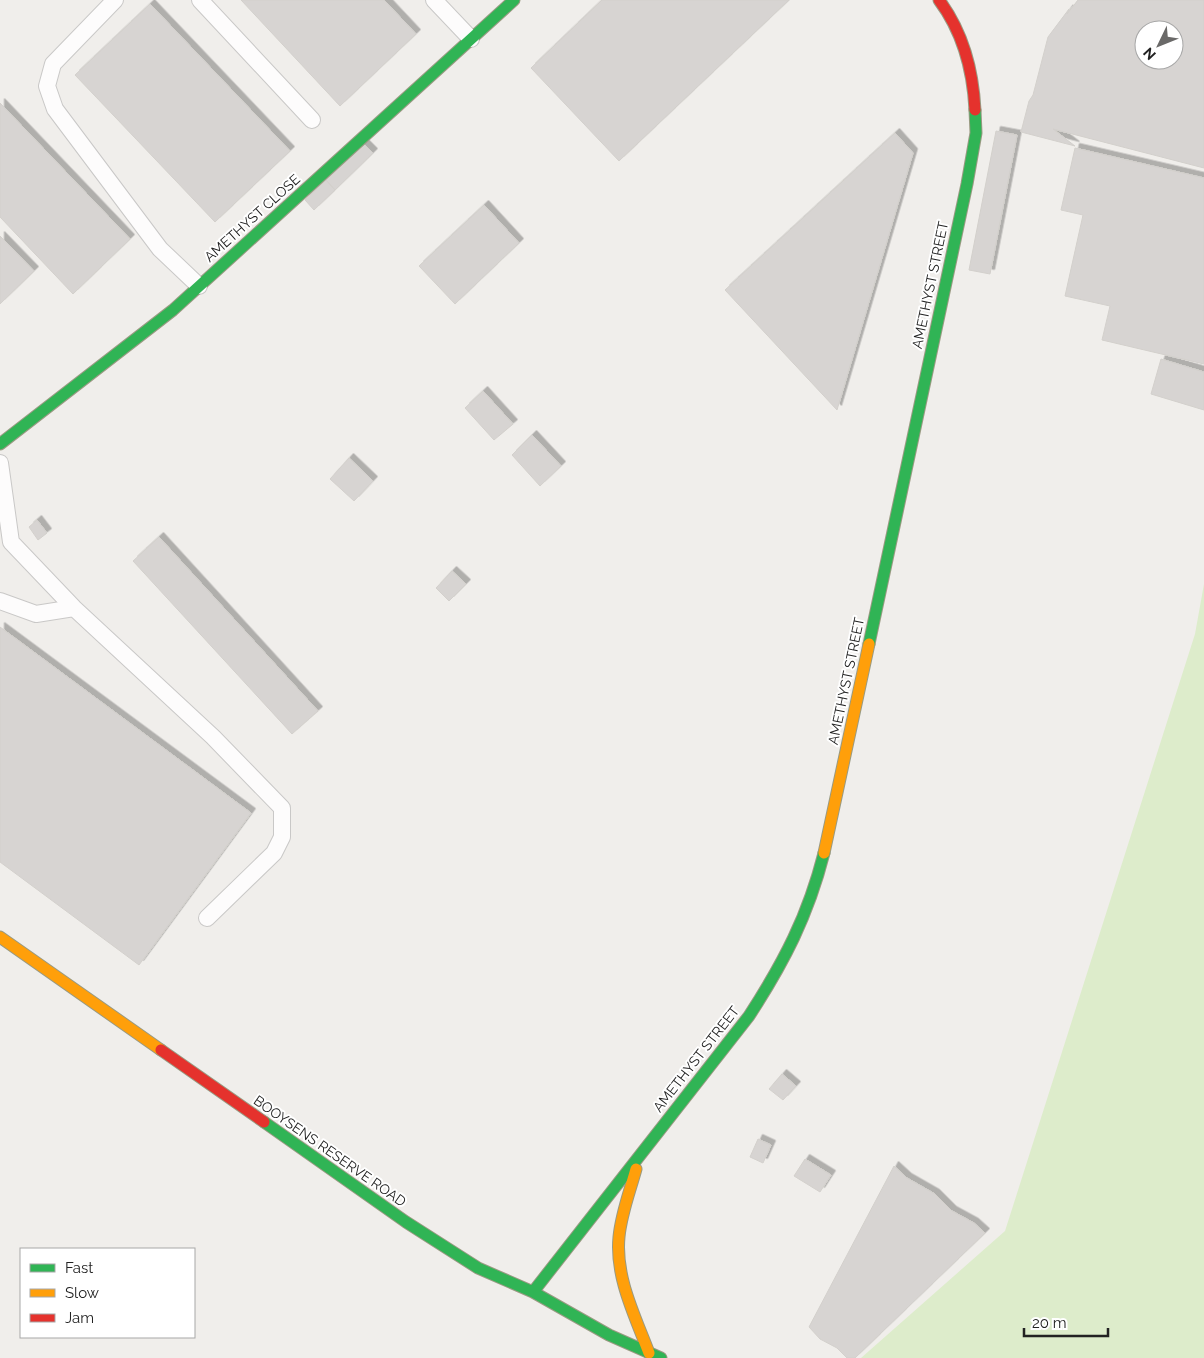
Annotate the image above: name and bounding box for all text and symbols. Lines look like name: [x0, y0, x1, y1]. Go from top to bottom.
north arrow: [1134, 20, 1184, 70]
text: N: [1140, 45, 1159, 63]
street label: AMETHYST CLOSE: [201, 171, 303, 265]
street label: AMETHYST STREET: [909, 219, 951, 350]
street label: AMETHYST STREET: [825, 615, 867, 746]
street label: AMETHYST STREET: [650, 1003, 743, 1115]
street label: BOOYSENS RESERVE ROAD: [251, 1092, 409, 1210]
legend: [20, 1248, 195, 1338]
text: Fast: [65, 1259, 93, 1277]
text: Slow: [65, 1284, 99, 1302]
scale bar: [1024, 1306, 1108, 1338]
text: Jam: [65, 1309, 94, 1327]
text: 20 m: [1032, 1314, 1067, 1332]

